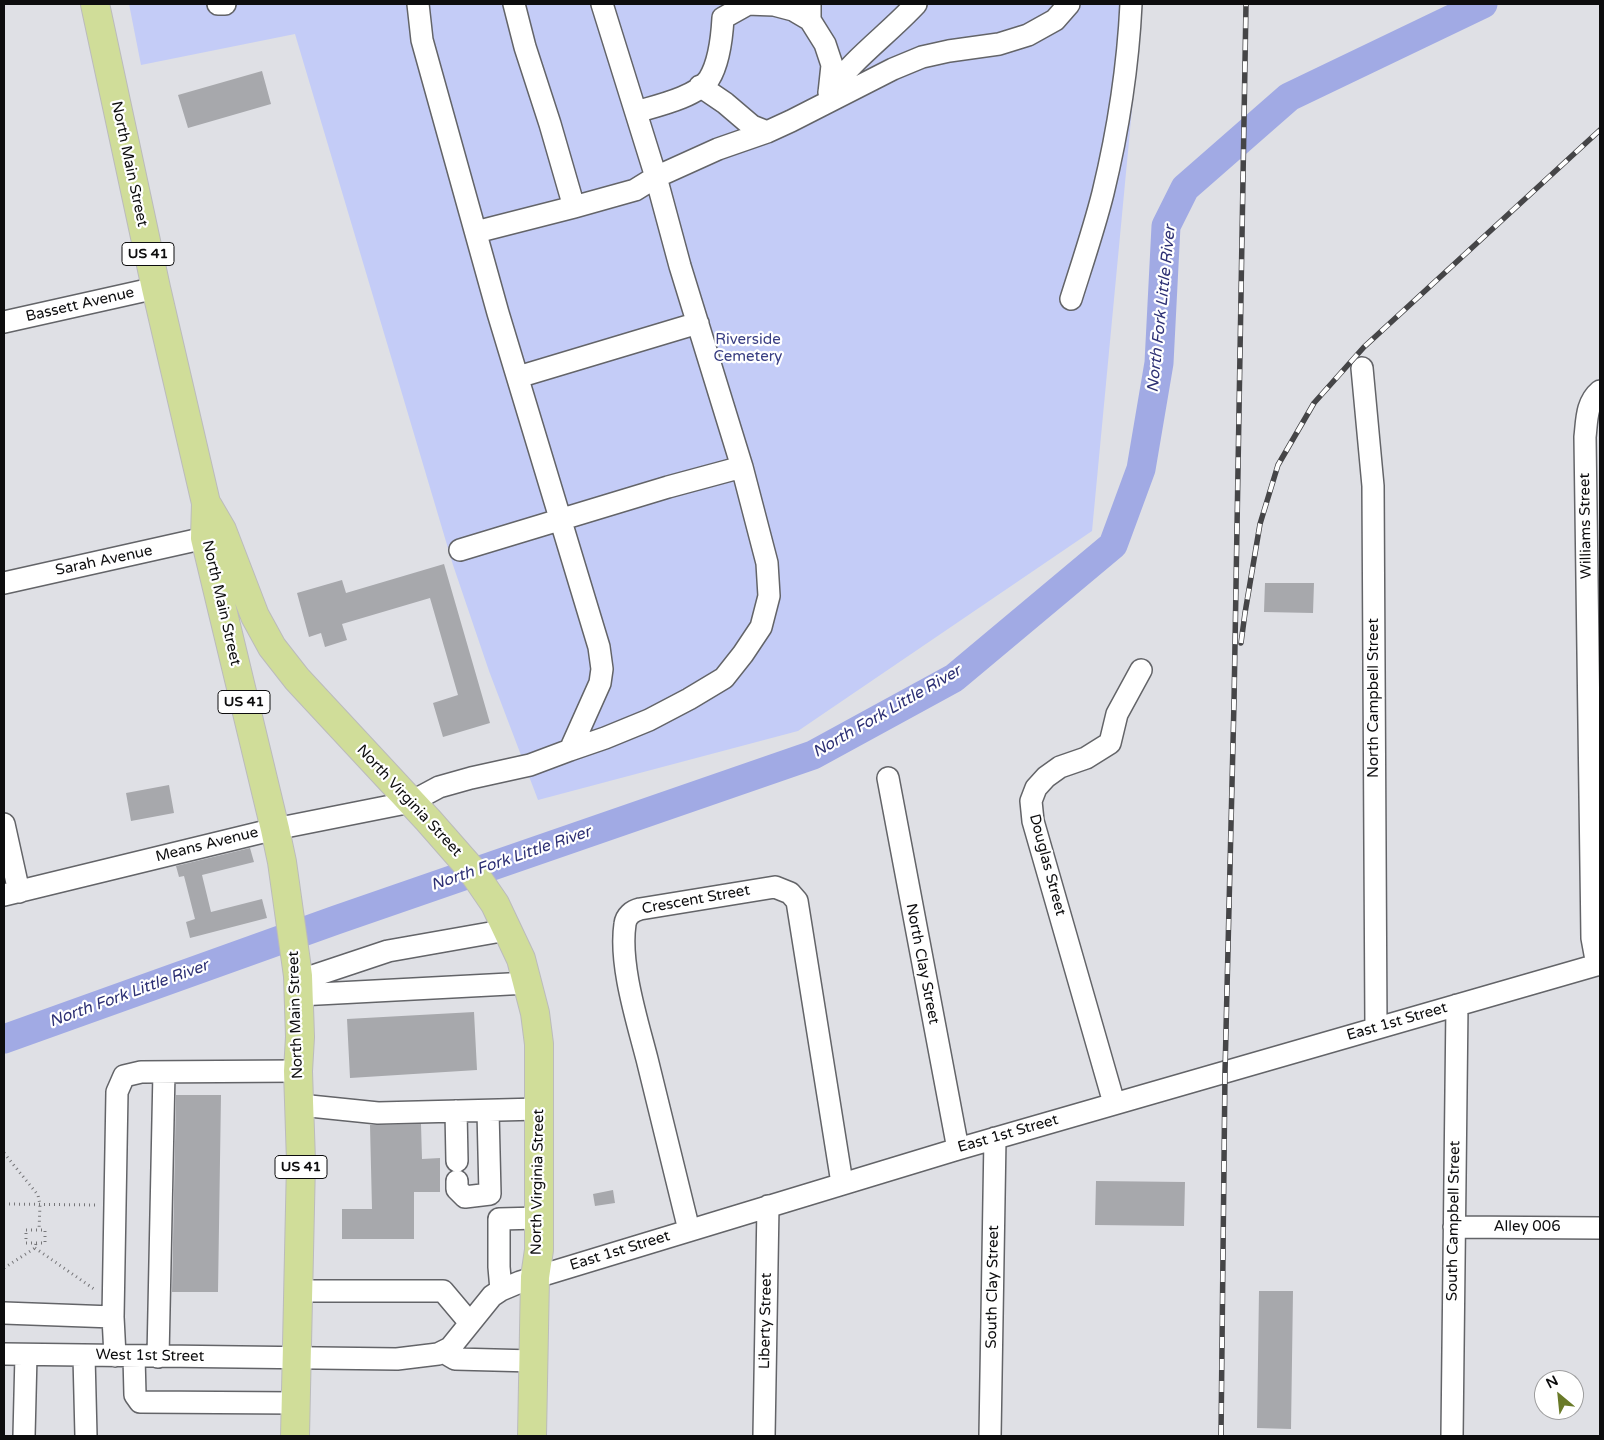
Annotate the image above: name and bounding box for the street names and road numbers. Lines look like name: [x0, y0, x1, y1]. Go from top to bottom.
street label: North Main Street: [107, 100, 151, 228]
road number: US 41: [122, 242, 174, 266]
street label: Bassett Avenue: [24, 284, 136, 326]
street label: Williams Street: [1576, 473, 1596, 579]
street label: North Main Street: [198, 539, 244, 667]
street label: Sarah Avenue: [54, 542, 154, 580]
street label: North Campbell Street: [1365, 618, 1383, 778]
road number: US 41: [218, 690, 270, 714]
street label: North Virginia Street: [353, 741, 465, 861]
street label: Douglas Street: [1025, 812, 1069, 918]
street label: Means Avenue: [154, 824, 260, 866]
street label: Crescent Street: [641, 882, 751, 918]
street label: North Clay Street: [901, 902, 943, 1026]
street label: North Main Street: [285, 951, 307, 1079]
street label: East 1st Street: [1345, 999, 1449, 1045]
street label: North Virginia Street: [528, 1109, 548, 1255]
street label: East 1st Street: [956, 1111, 1060, 1157]
street label: South Campbell Street: [1444, 1141, 1464, 1301]
road number: US 41: [275, 1156, 327, 1178]
street label: Alley 006: [1493, 1218, 1561, 1236]
street label: South Clay Street: [983, 1225, 1003, 1349]
street label: East 1st Street: [568, 1227, 672, 1275]
street label: Liberty Street: [756, 1273, 776, 1369]
street label: West 1st Street: [95, 1346, 205, 1366]

